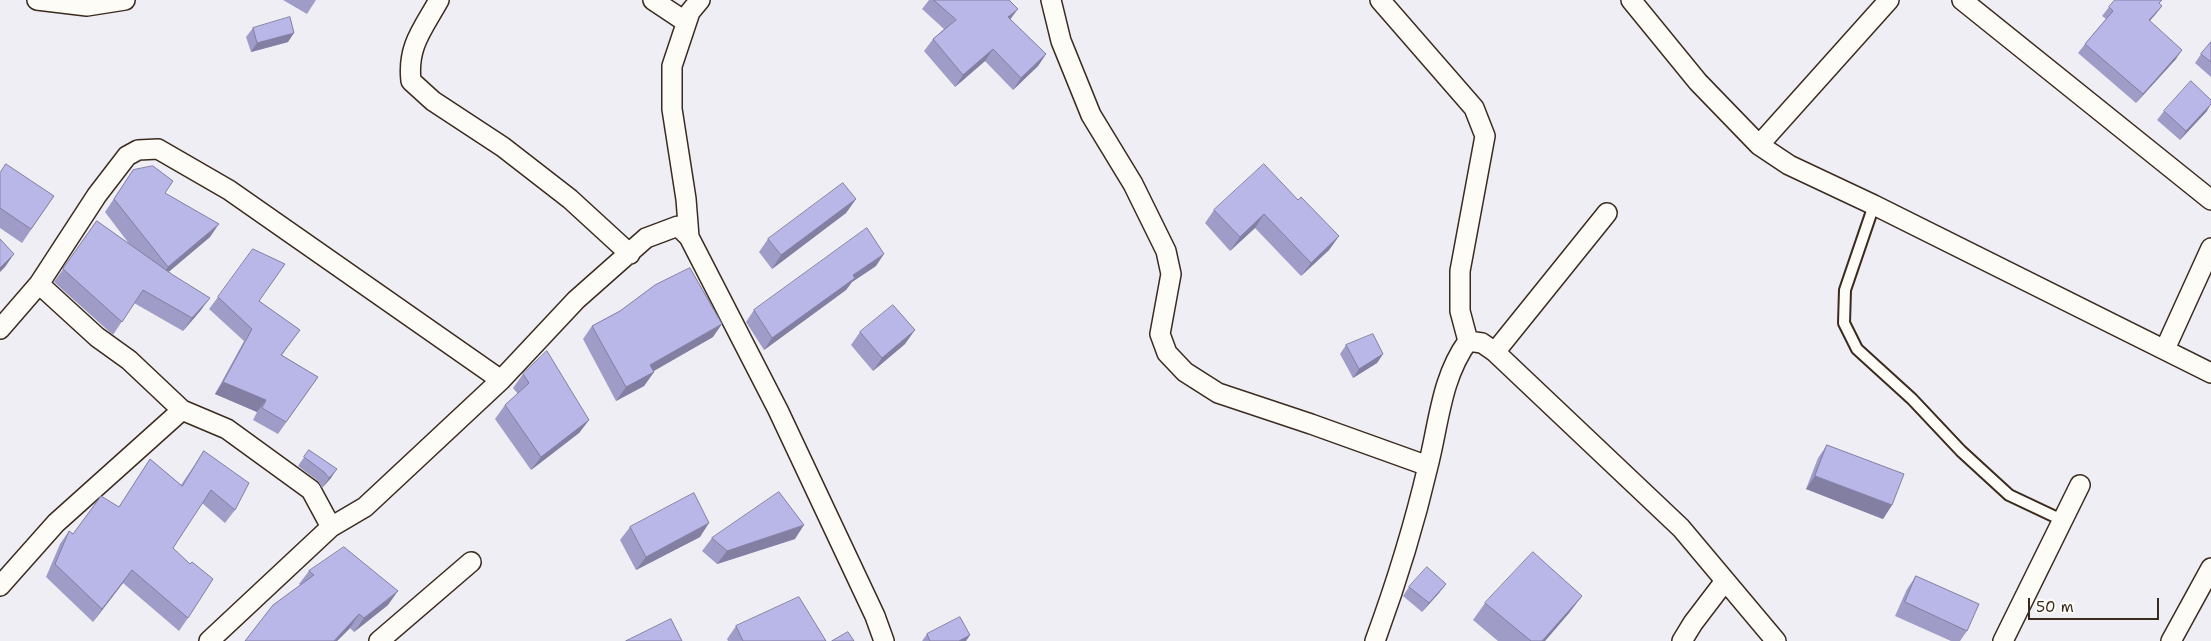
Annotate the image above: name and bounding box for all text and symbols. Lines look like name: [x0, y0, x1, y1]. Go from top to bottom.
scale bar: [2031, 588, 2162, 620]
text: 50 m: [2036, 597, 2074, 617]

